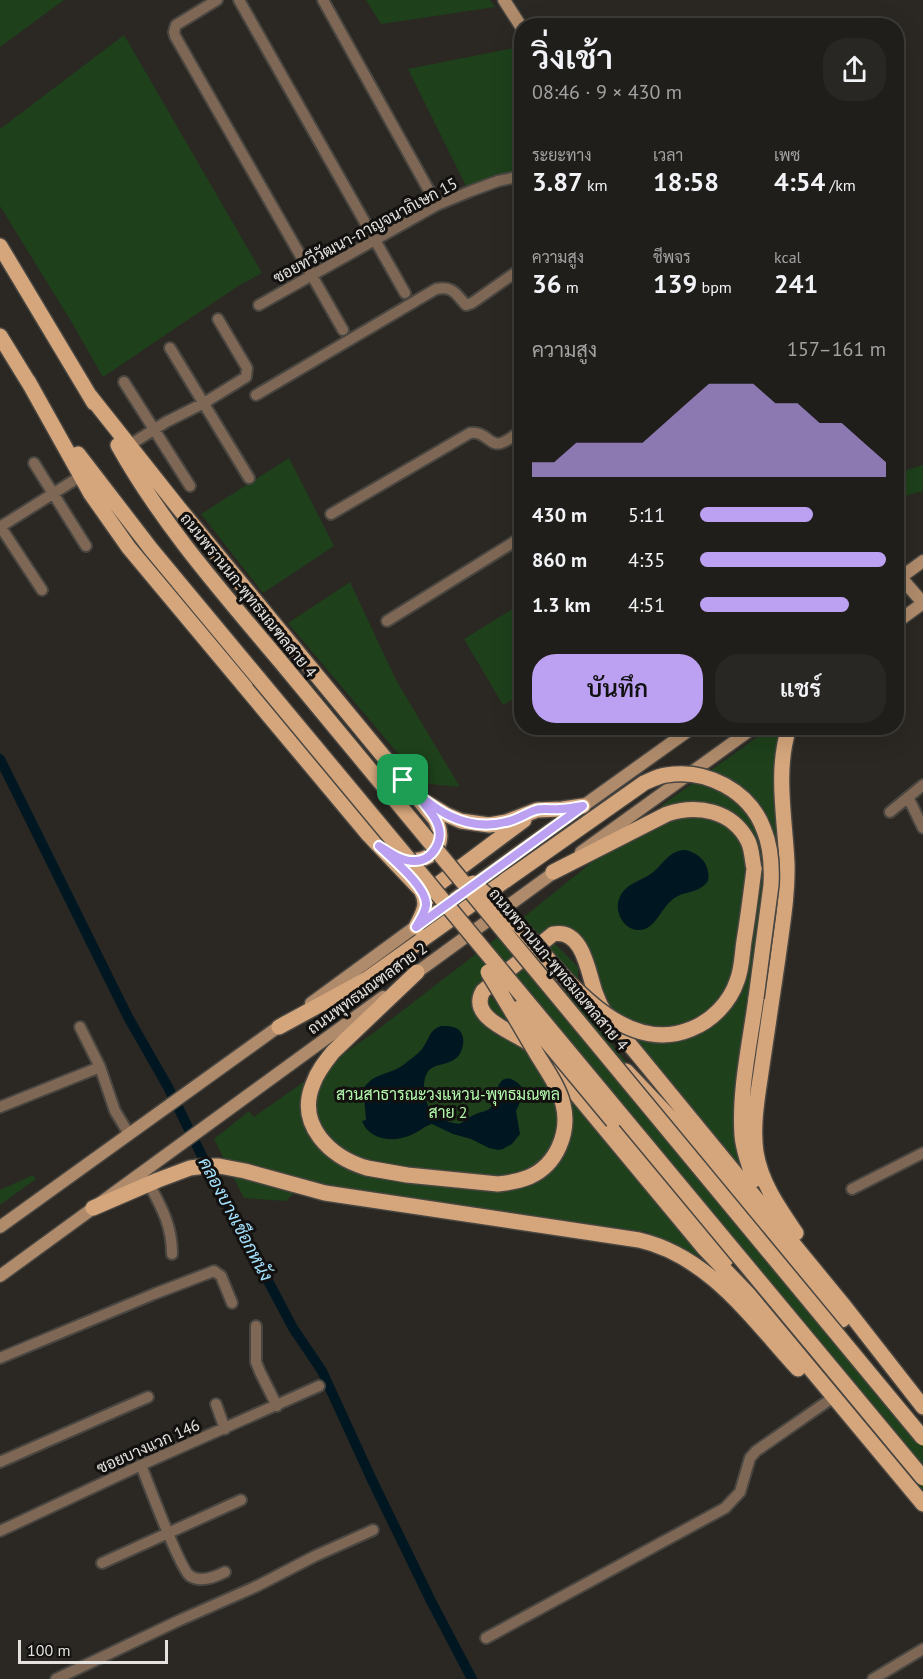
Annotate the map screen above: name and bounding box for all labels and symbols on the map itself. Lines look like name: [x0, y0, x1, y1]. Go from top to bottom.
street label: ซอยทวีวัฒนา-กาญจนาภิเษก 15: [269, 172, 461, 287]
street label: ถนนพรานนก-พุทธมณฑลสาย 4: [175, 509, 322, 683]
pin: [377, 754, 428, 805]
street label: ถนนพรานนก-พุทธมณฑลสาย 4: [484, 884, 633, 1056]
street label: ถนนพุทธมณฑลสาย 2: [303, 938, 432, 1040]
park label: สวนสาธารณะวงแหวน-พุทธมณฑล สาย 2: [336, 1084, 560, 1122]
water label: คลองบางเชือกหนัง: [194, 1153, 279, 1285]
street label: ซอยบางแวก 146: [93, 1414, 203, 1478]
scale bar: [18, 1637, 168, 1664]

